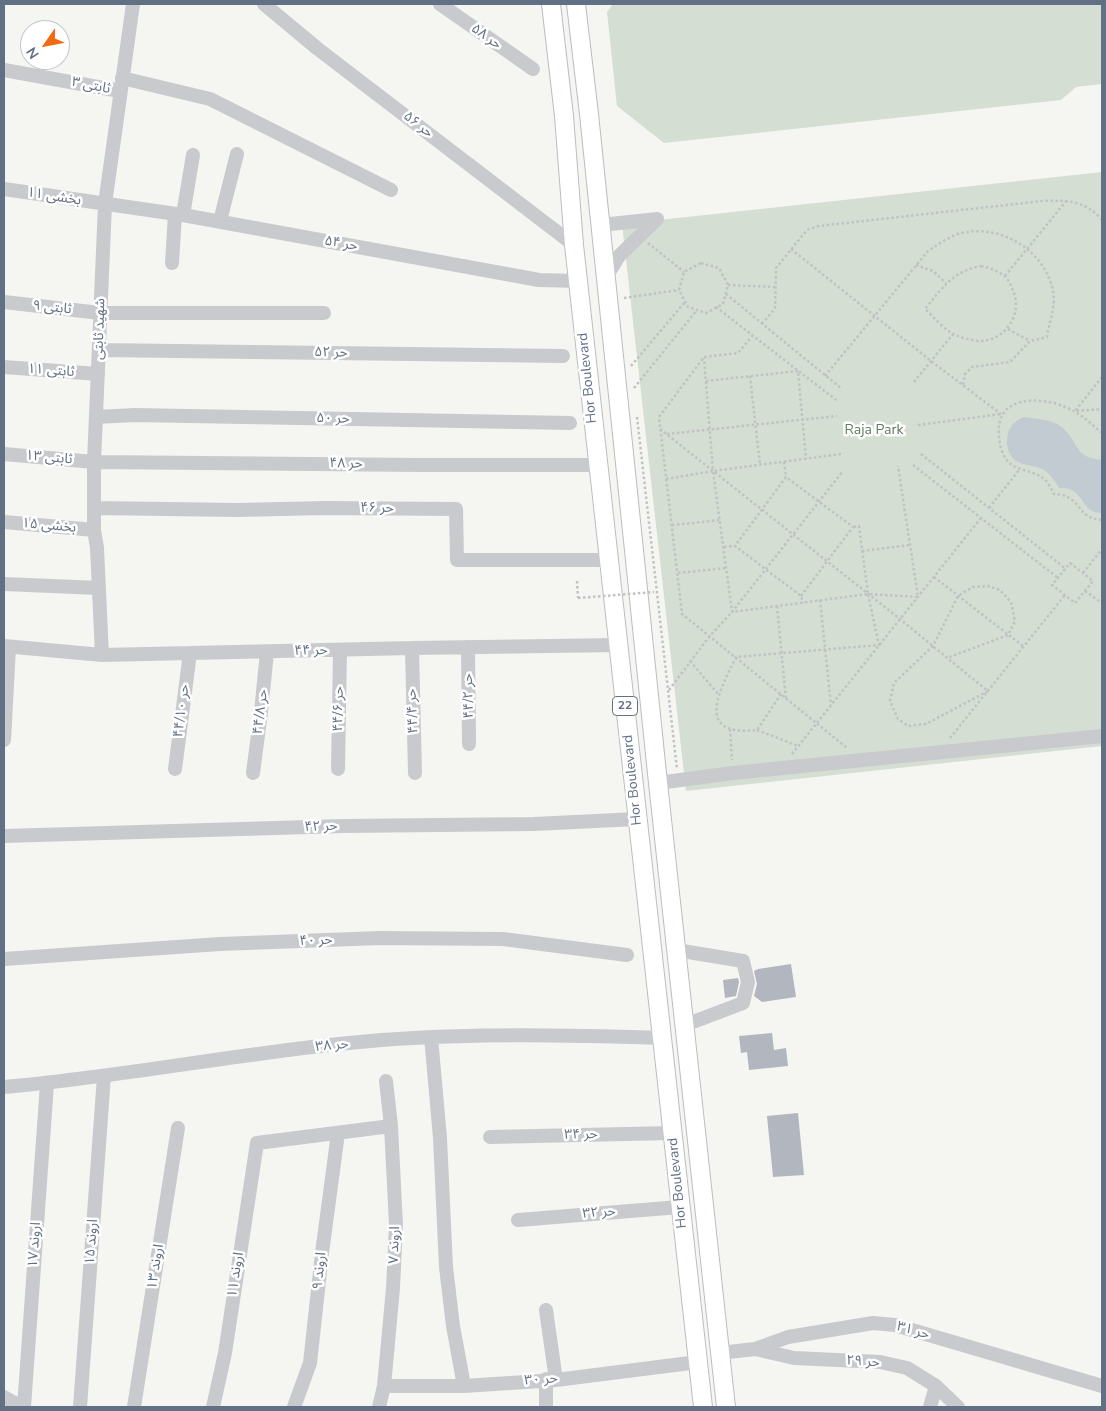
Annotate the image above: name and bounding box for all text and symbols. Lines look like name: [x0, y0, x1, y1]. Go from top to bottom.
north arrow: [20, 20, 70, 70]
street label: حر ۵۸: [468, 21, 504, 53]
text: N: [22, 43, 44, 62]
street label: ثابتی ۳: [70, 74, 112, 98]
street label: حر ۵۶: [400, 108, 436, 142]
street label: بخشی ۱۱: [26, 184, 82, 210]
street label: حر ۵۴: [323, 233, 359, 255]
street label: ثابتی ۹: [32, 298, 72, 318]
street label: شهید ثابتی: [91, 298, 109, 360]
street label: Hor Boulevard: [575, 332, 601, 424]
street label: حر ۵۲: [314, 344, 348, 362]
street label: ثابتی ۱۱: [27, 361, 75, 381]
street label: حر ۵۰: [316, 410, 350, 428]
park label: Raja Park: [844, 423, 904, 439]
street label: ثابتی ۱۳: [25, 448, 73, 468]
street label: حر ۴۸: [329, 455, 363, 473]
street label: حر ۴۶: [360, 501, 394, 517]
street label: بخشی ۱۵: [21, 515, 77, 537]
street label: حر ۴۴: [294, 642, 328, 660]
street label: حر ۴۴/۲: [460, 673, 478, 719]
street label: حر ۴۴/۱۰: [170, 683, 194, 739]
street label: حر ۴۴/۶: [330, 686, 348, 732]
street label: حر ۴۴/۸: [250, 688, 272, 736]
street label: حر ۴۴/۴: [404, 688, 422, 734]
road number: 22: [612, 696, 638, 716]
street label: Hor Boulevard: [620, 734, 646, 826]
street label: حر ۴۲: [304, 818, 338, 836]
street label: حر ۴۰: [299, 932, 333, 950]
street label: حر ۳۸: [315, 1036, 349, 1056]
street label: حر ۳۴: [564, 1126, 598, 1144]
street label: Hor Boulevard: [665, 1137, 691, 1229]
street label: حر ۳۲: [582, 1203, 616, 1223]
street label: اروند ۱۵: [82, 1219, 102, 1265]
street label: اروند ۱۷: [25, 1222, 45, 1268]
street label: اروند ۷: [386, 1226, 404, 1264]
street label: اروند ۱۳: [144, 1243, 168, 1291]
street label: اروند ۱۱: [224, 1251, 248, 1299]
street label: اروند ۹: [310, 1251, 330, 1291]
street label: حر ۳۱: [895, 1318, 931, 1344]
street label: حر ۲۹: [846, 1352, 880, 1372]
street label: حر ۳۰: [524, 1370, 558, 1390]

